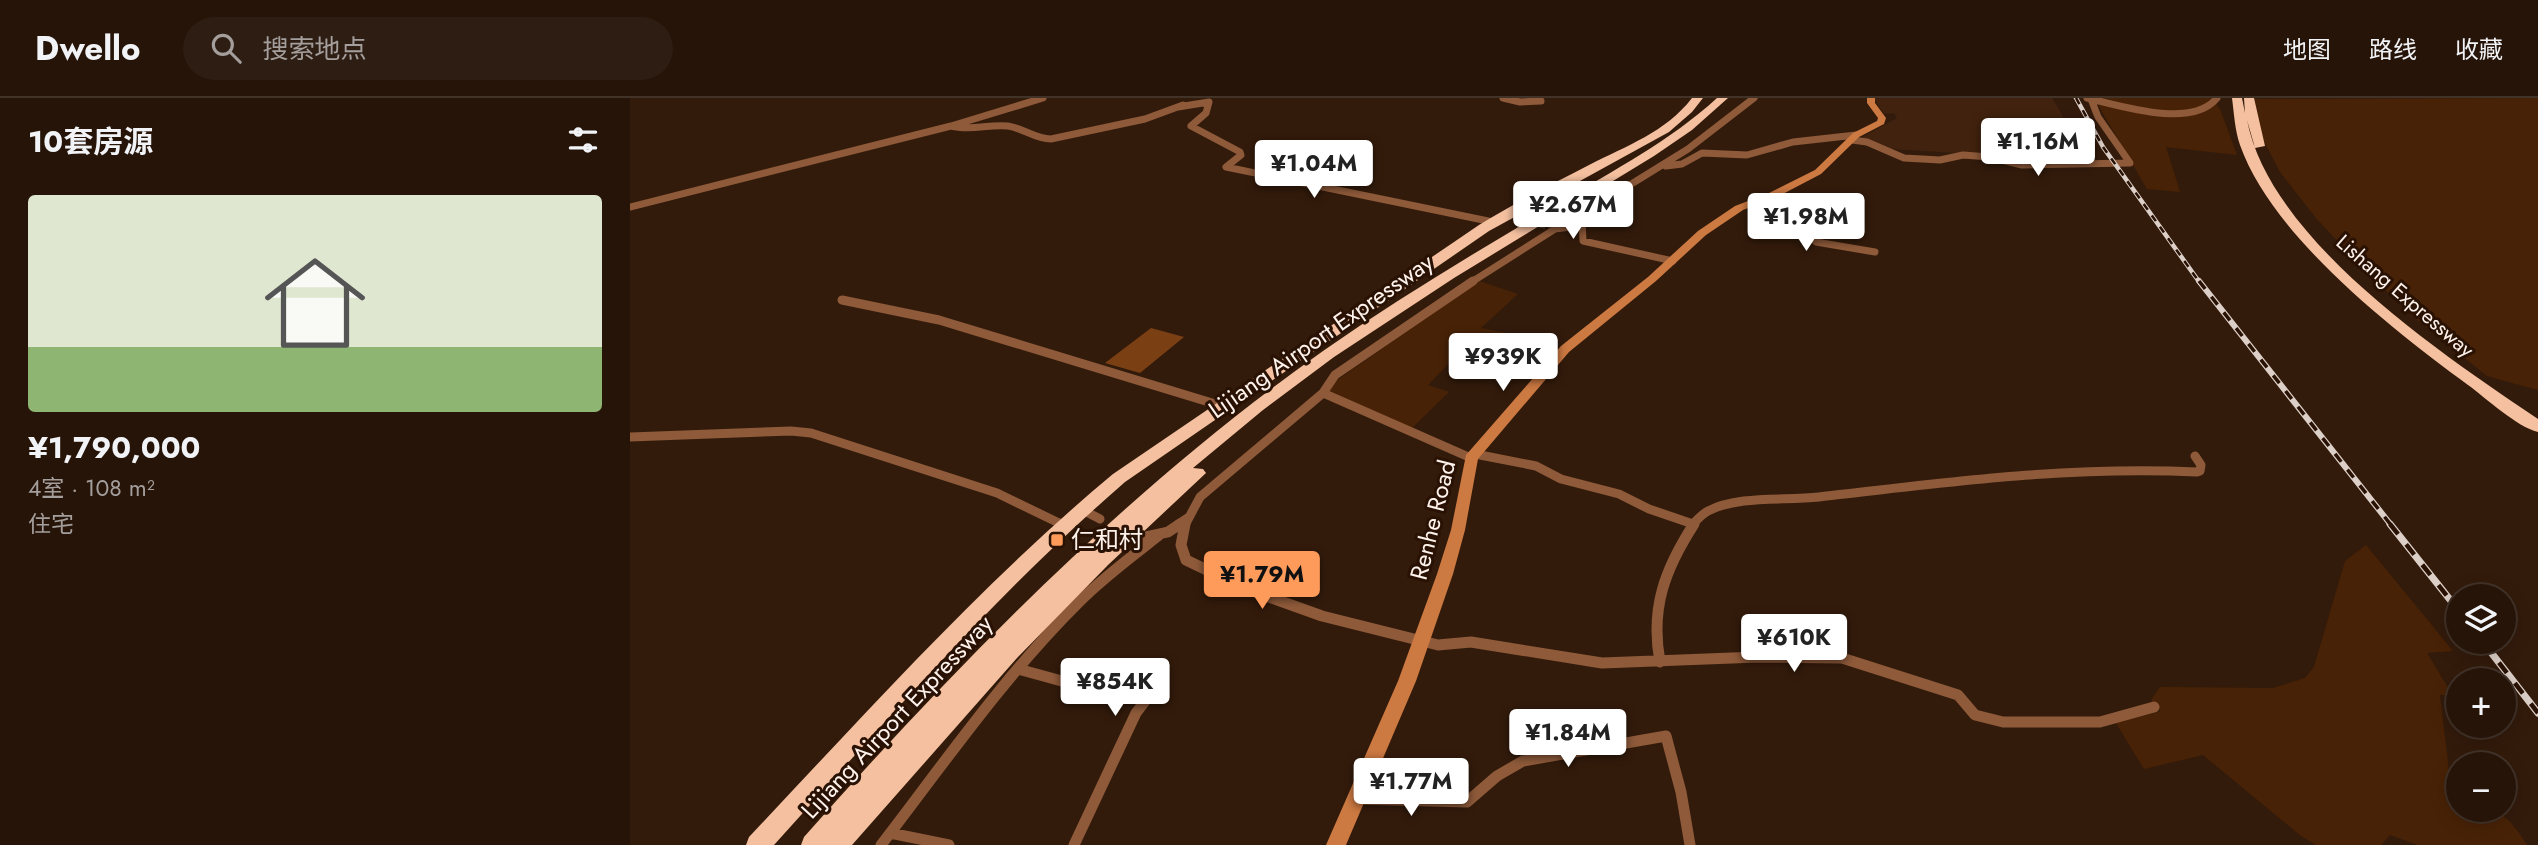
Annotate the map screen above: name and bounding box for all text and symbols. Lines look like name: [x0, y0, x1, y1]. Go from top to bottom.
search box: [183, 17, 673, 80]
text: Dwello: [35, 25, 141, 72]
icon: search: [207, 29, 245, 67]
text: 搜索地点: [263, 30, 367, 68]
text: 地图: [2283, 32, 2331, 67]
text: 路线: [2369, 32, 2417, 67]
text: 收藏: [2455, 32, 2503, 67]
pin: ¥1.16M: [1981, 118, 2095, 178]
text: 10套房源: [28, 120, 153, 163]
icon: filters: [564, 121, 602, 159]
text: ¥1.16M: [1997, 124, 2079, 158]
pin: ¥1.04M: [1257, 140, 1371, 200]
text: ¥1.04M: [1271, 146, 1357, 180]
pin: ¥2.67M: [1516, 181, 1630, 241]
text: ¥2.67M: [1529, 187, 1617, 221]
pin: ¥1.98M: [1749, 194, 1863, 253]
text: ¥1.98M: [1764, 199, 1848, 233]
street label: Lishang Expressway: [2329, 228, 2481, 365]
icon: home: [252, 240, 378, 366]
street label: Lijiang Airport Expressway: [1201, 244, 1441, 427]
pin: ¥939K: [1454, 334, 1552, 393]
text: ¥939K: [1465, 339, 1541, 373]
text: ¥1,790,000: [28, 426, 200, 469]
street label: Renhe Road: [1401, 456, 1464, 583]
text: 4室 · 108 m²: [28, 471, 155, 505]
text: 住宅: [28, 507, 74, 541]
place label: 仁和村: [1071, 522, 1143, 557]
marker: 仁和村: [1049, 532, 1065, 548]
pin: ¥1.79M: [1205, 552, 1319, 611]
text: ¥1.79M: [1220, 557, 1304, 591]
map controls: [2446, 584, 2516, 822]
button: layers: [2446, 584, 2516, 654]
street label: Lijiang Airport Expressway: [793, 607, 1001, 826]
pin: ¥610K: [1745, 614, 1843, 674]
text: ¥610K: [1757, 620, 1831, 654]
pin: ¥854K: [1066, 658, 1164, 718]
text: ¥854K: [1077, 664, 1153, 698]
button: +: [2446, 668, 2516, 738]
pin: ¥1.84M: [1511, 710, 1625, 769]
text: ¥1.84M: [1525, 715, 1611, 749]
button: −: [2446, 752, 2516, 822]
pin: ¥1.77M: [1354, 758, 1468, 818]
text: ¥1.77M: [1370, 764, 1452, 798]

